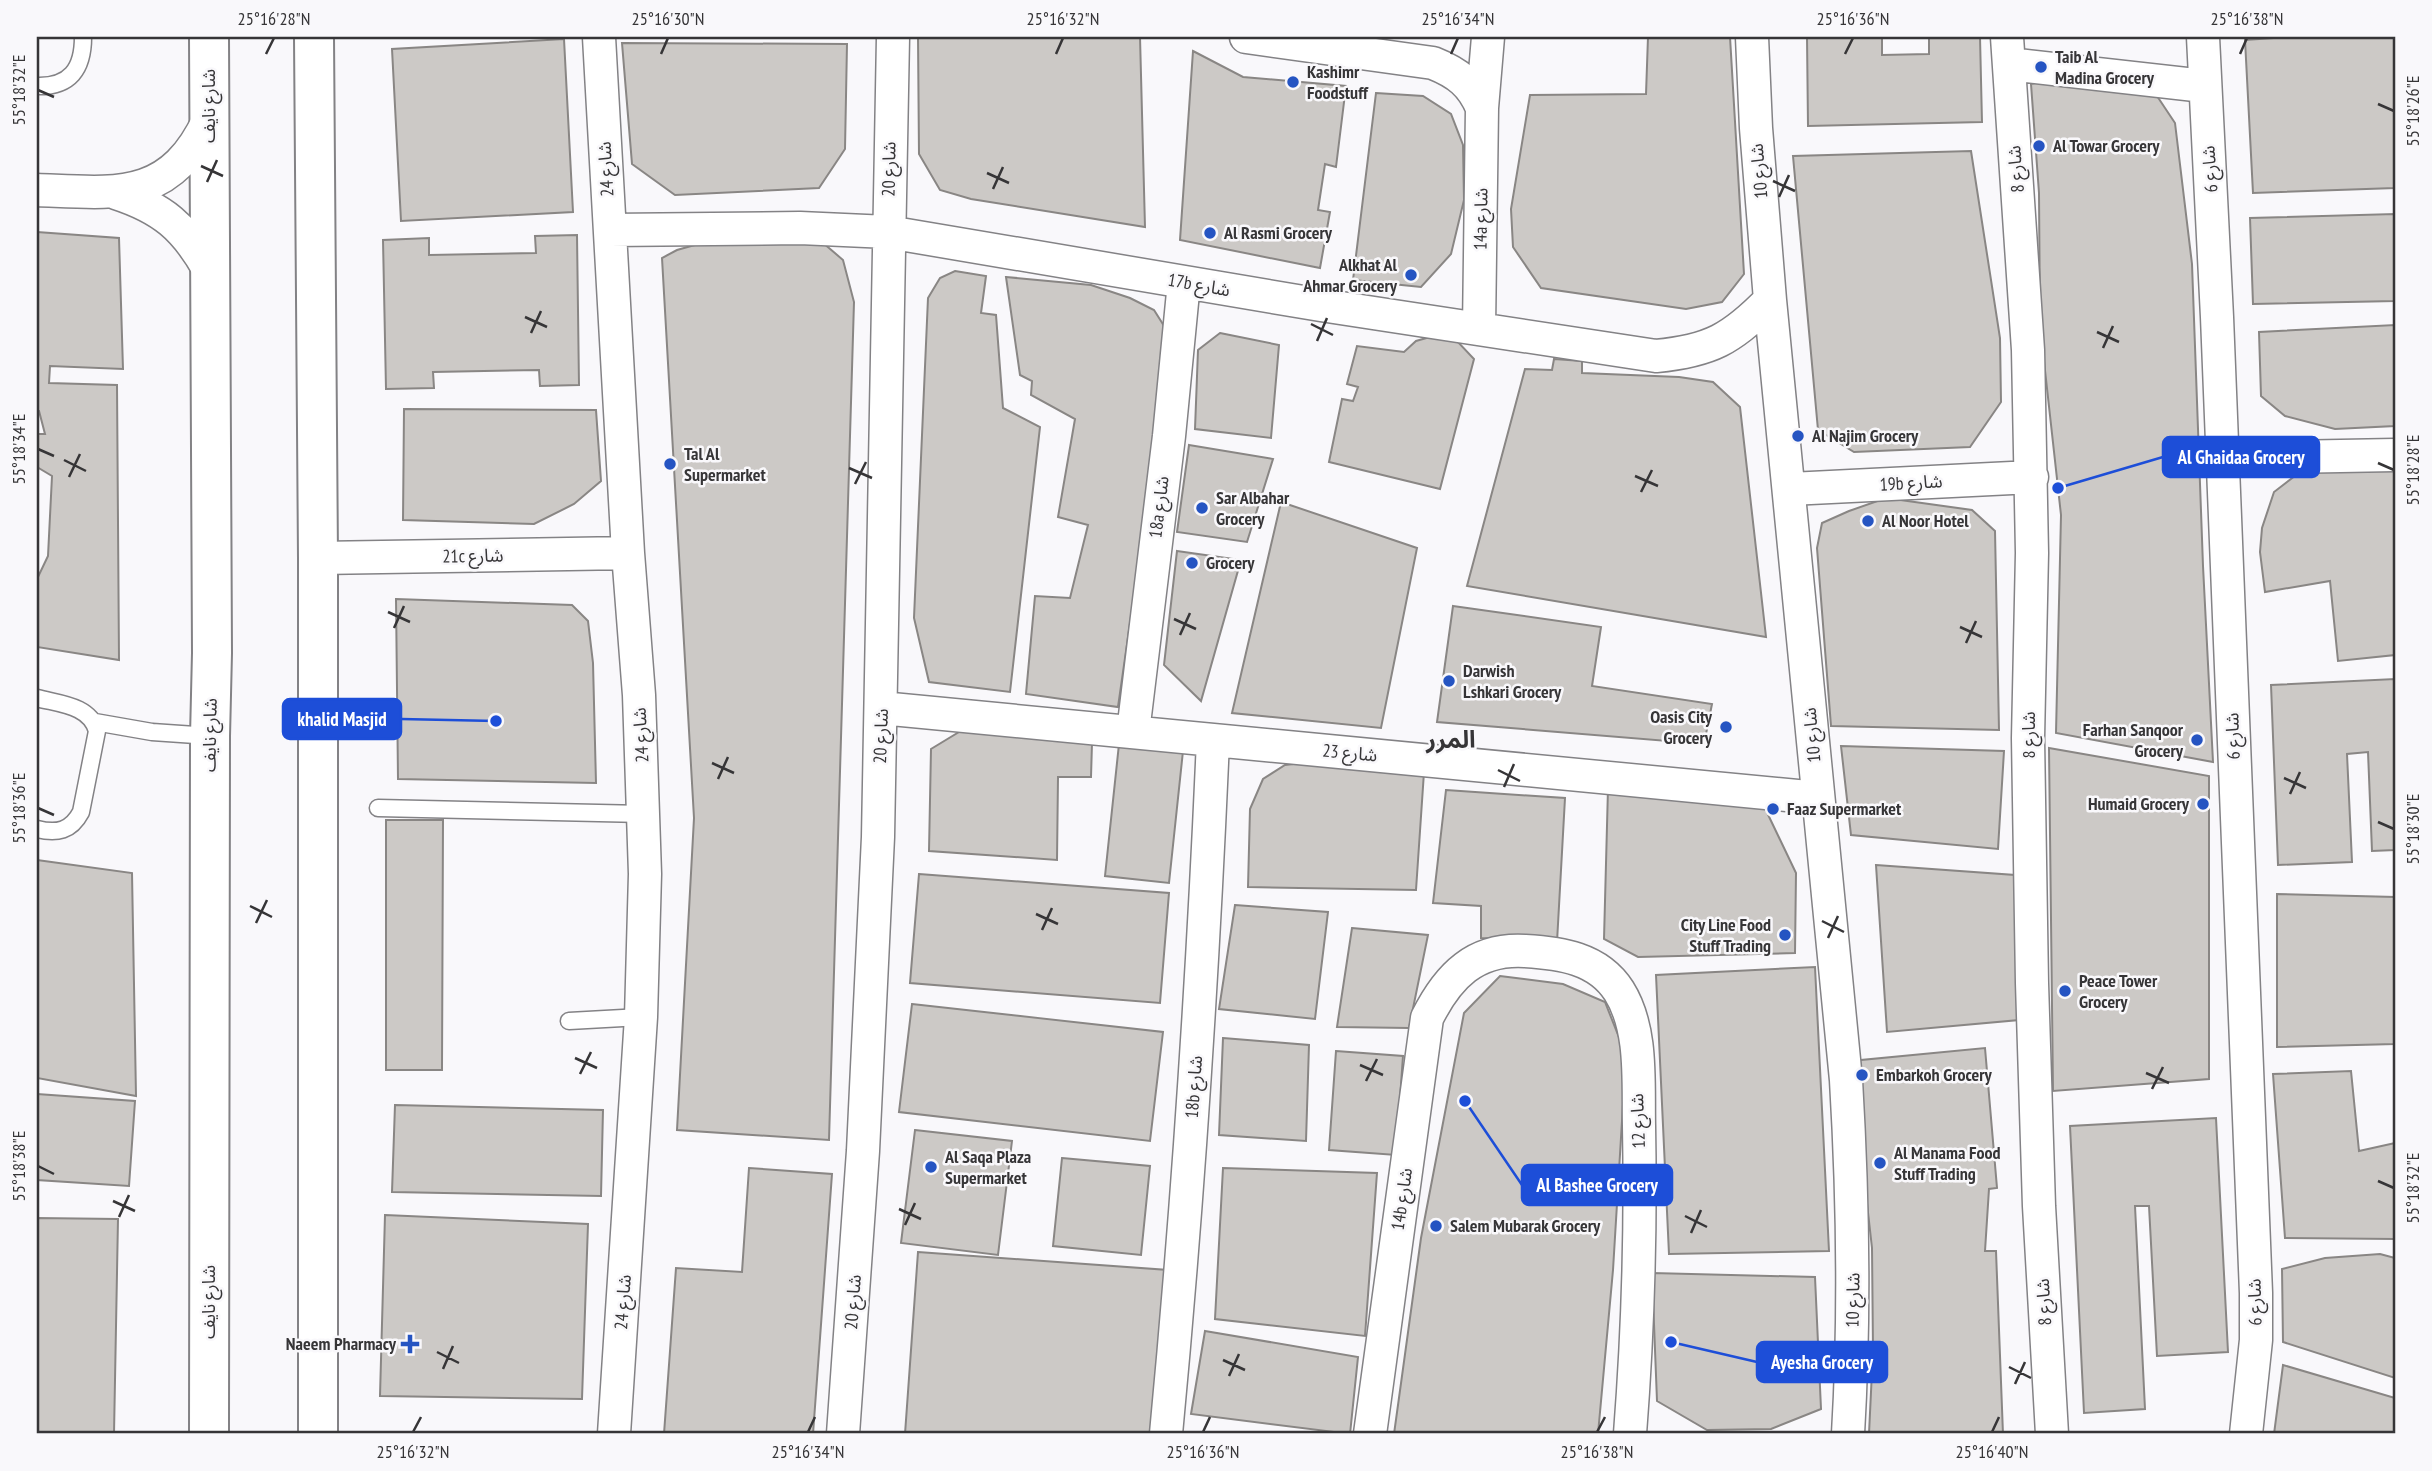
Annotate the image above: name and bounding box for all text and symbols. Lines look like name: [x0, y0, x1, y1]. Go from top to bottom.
text: 25°16'28"N: [238, 7, 310, 30]
text: 25°16'30"N: [632, 7, 704, 30]
text: 25°16'32"N: [1027, 7, 1099, 30]
text: 25°16'34"N: [1422, 7, 1494, 30]
text: 25°16'36"N: [1817, 7, 1889, 30]
text: 25°16'38"N: [2211, 7, 2283, 30]
place label: Taib Al Madina Grocery: [2055, 45, 2155, 89]
text: 55°18'32"E: [7, 55, 30, 125]
marker: Taib Al Madina Grocery: [2033, 59, 2049, 75]
place label: Kashimr Foodstuff: [1307, 60, 1369, 104]
street label: شارع نايف: [197, 69, 223, 143]
marker: Kashimr Foodstuff: [1285, 74, 1301, 90]
text: 55°18'26"E: [2401, 76, 2424, 146]
place label: Al Towar Grocery: [2052, 134, 2160, 157]
marker: Al Towar Grocery: [2031, 138, 2047, 154]
street label: شارع 24: [593, 141, 621, 197]
street label: شارع 20: [877, 141, 903, 197]
street label: شارع 10: [1745, 142, 1775, 199]
street label: شارع 8: [2002, 144, 2032, 193]
street label: شارع 6: [2196, 145, 2226, 193]
street label: 14a شارع: [1468, 188, 1496, 250]
place label: Al Rasmi Grocery: [1223, 221, 1333, 244]
marker: Al Rasmi Grocery: [1202, 225, 1218, 241]
place label: Alkhat Al Ahmar Grocery: [1302, 253, 1398, 297]
marker: Alkhat Al Ahmar Grocery: [1403, 267, 1419, 283]
street label: 17b شارع: [1166, 268, 1232, 304]
text: 55°18'34"E: [7, 414, 30, 484]
place label: Al Najim Grocery: [1811, 424, 1919, 447]
marker: Al Najim Grocery: [1790, 428, 1806, 444]
text: 55°18'28"E: [2401, 435, 2424, 505]
callout: Al Ghaidaa Grocery: [2163, 437, 2319, 477]
place label: Tal Al Supermarket: [684, 442, 767, 486]
text: Al Ghaidaa Grocery: [2176, 445, 2305, 469]
marker: Tal Al Supermarket: [662, 456, 678, 472]
street label: 19b شارع: [1879, 469, 1943, 499]
street label: 18a شارع: [1143, 475, 1177, 540]
place label: Sar Albahar Grocery: [1216, 486, 1290, 530]
marker: Sar Albahar Grocery: [1194, 500, 1210, 516]
place label: Al Noor Hotel: [1881, 509, 1969, 532]
marker: Al Noor Hotel: [1860, 513, 1876, 529]
street label: 21c شارع: [442, 543, 504, 571]
place label: Grocery: [1206, 551, 1255, 574]
marker: Grocery: [1184, 555, 1200, 571]
place label: Darwish Lshkari Grocery: [1463, 659, 1562, 703]
marker: Darwish Lshkari Grocery: [1441, 673, 1457, 689]
street label: شارع نايف: [197, 698, 225, 772]
callout: khalid Masjid: [283, 699, 401, 739]
place label: Oasis City Grocery: [1650, 705, 1713, 749]
street label: شارع 10: [1798, 706, 1828, 763]
text: khalid Masjid: [297, 707, 387, 731]
street label: شارع 24: [628, 707, 656, 763]
street label: شارع 20: [868, 708, 896, 764]
street label: شارع 8: [2017, 711, 2043, 759]
street label: شارع 6: [2220, 712, 2248, 760]
place label: Farhan Sanqoor Grocery: [2083, 718, 2184, 762]
marker: Oasis City Grocery: [1718, 719, 1734, 735]
district label: المرر: [1425, 724, 1476, 755]
marker: Farhan Sanqoor Grocery: [2189, 732, 2205, 748]
street label: شارع 23: [1321, 739, 1378, 769]
text: 55°18'36"E: [7, 773, 30, 843]
place label: Humaid Grocery: [2088, 792, 2190, 815]
text: 55°18'30"E: [2401, 794, 2424, 864]
marker: Humaid Grocery: [2195, 796, 2211, 812]
place label: Faaz Supermarket: [1787, 797, 1902, 820]
marker: Faaz Supermarket: [1765, 801, 1781, 817]
place label: City Line Food Stuff Trading: [1681, 913, 1771, 957]
marker: City Line Food Stuff Trading: [1777, 927, 1793, 943]
place label: Peace Tower Grocery: [2079, 969, 2158, 1013]
marker: Peace Tower Grocery: [2057, 983, 2073, 999]
street label: 18b شارع: [1180, 1055, 1210, 1119]
place label: Embarkoh Grocery: [1876, 1063, 1993, 1086]
marker: Embarkoh Grocery: [1854, 1067, 1870, 1083]
street label: شارع 12: [1625, 1093, 1653, 1149]
text: 55°18'38"E: [7, 1131, 30, 1201]
place label: Al Manama Food Stuff Trading: [1893, 1141, 2001, 1185]
place label: Al Saqa Plaza Supermarket: [944, 1145, 1031, 1189]
text: 55°18'32"E: [2401, 1153, 2424, 1223]
marker: Al Manama Food Stuff Trading: [1872, 1155, 1888, 1171]
marker: Al Saqa Plaza Supermarket: [923, 1159, 939, 1175]
callout: Al Bashee Grocery: [1522, 1165, 1672, 1205]
street label: 14b شارع: [1386, 1166, 1420, 1232]
text: Al Bashee Grocery: [1535, 1173, 1658, 1197]
place label: Salem Mubarak Grocery: [1450, 1214, 1601, 1237]
marker: Salem Mubarak Grocery: [1428, 1218, 1444, 1234]
street label: شارع نايف: [197, 1265, 223, 1339]
street label: شارع 10: [1841, 1272, 1867, 1328]
street label: شارع 24: [609, 1274, 639, 1330]
street label: شارع 20: [839, 1274, 869, 1330]
street label: شارع 8: [2031, 1278, 2059, 1326]
street label: شارع 6: [2243, 1278, 2269, 1326]
place label: Naeem Pharmacy: [286, 1332, 397, 1355]
marker: Naeem Pharmacy: [402, 1336, 418, 1352]
callout: Ayesha Grocery: [1757, 1342, 1887, 1382]
text: Ayesha Grocery: [1770, 1350, 1873, 1374]
text: 25°16'32"N: [377, 1440, 449, 1463]
text: 25°16'34"N: [772, 1440, 844, 1463]
text: 25°16'36"N: [1167, 1440, 1239, 1463]
text: 25°16'38"N: [1561, 1440, 1633, 1463]
text: 25°16'40"N: [1956, 1440, 2028, 1463]

